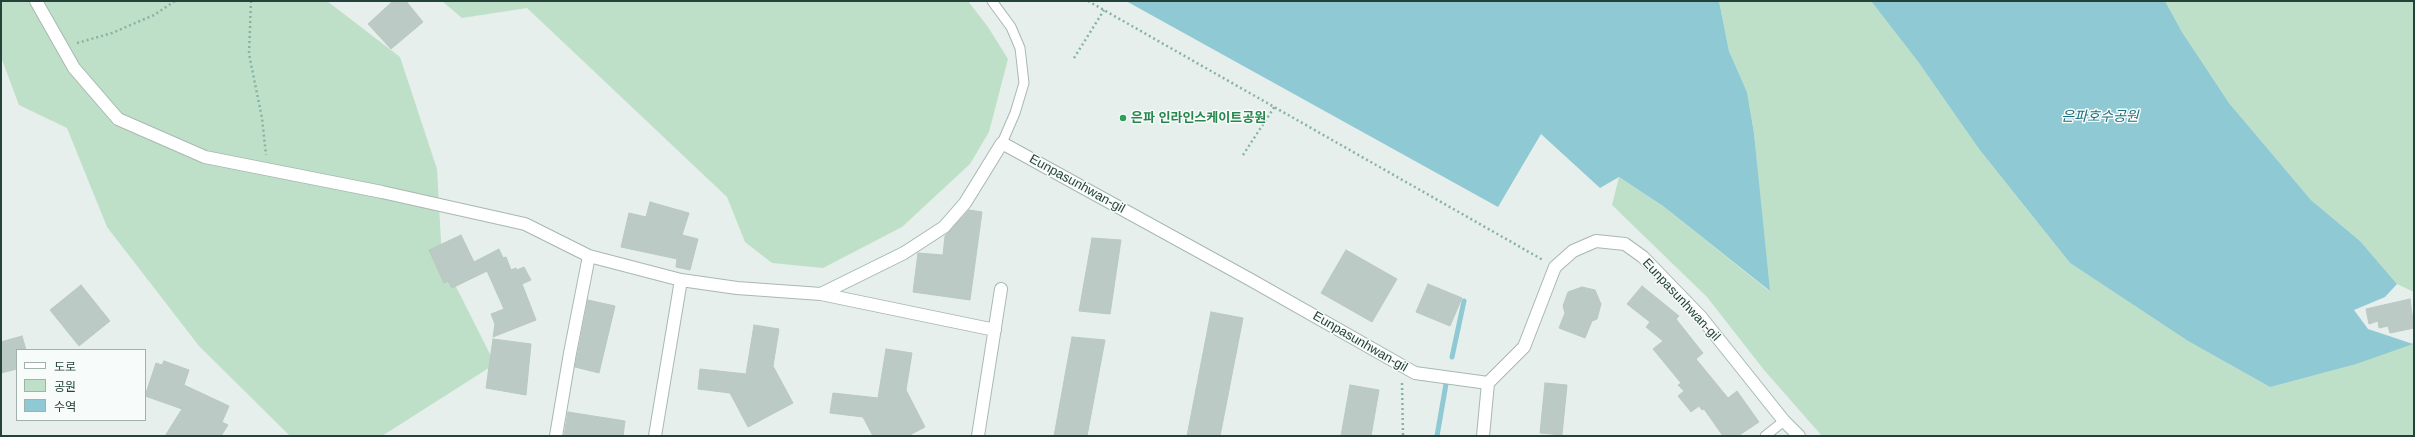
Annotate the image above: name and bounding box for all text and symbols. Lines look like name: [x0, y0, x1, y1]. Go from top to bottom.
water label: 은파호수공원: [2061, 109, 2139, 125]
place label: 은파 인라인스케이트공원: [1131, 110, 1266, 126]
marker: 은파 인라인스케이트공원: [1118, 113, 1128, 123]
street label: Eunpasunhwan-gil: [1026, 151, 1128, 217]
street label: Eunpasunhwan-gil: [1639, 256, 1723, 344]
street label: Eunpasunhwan-gil: [1310, 309, 1410, 375]
legend: [16, 349, 146, 421]
text: 도로: [54, 360, 76, 374]
text: 공원: [54, 380, 76, 394]
text: 수역: [54, 400, 76, 414]

